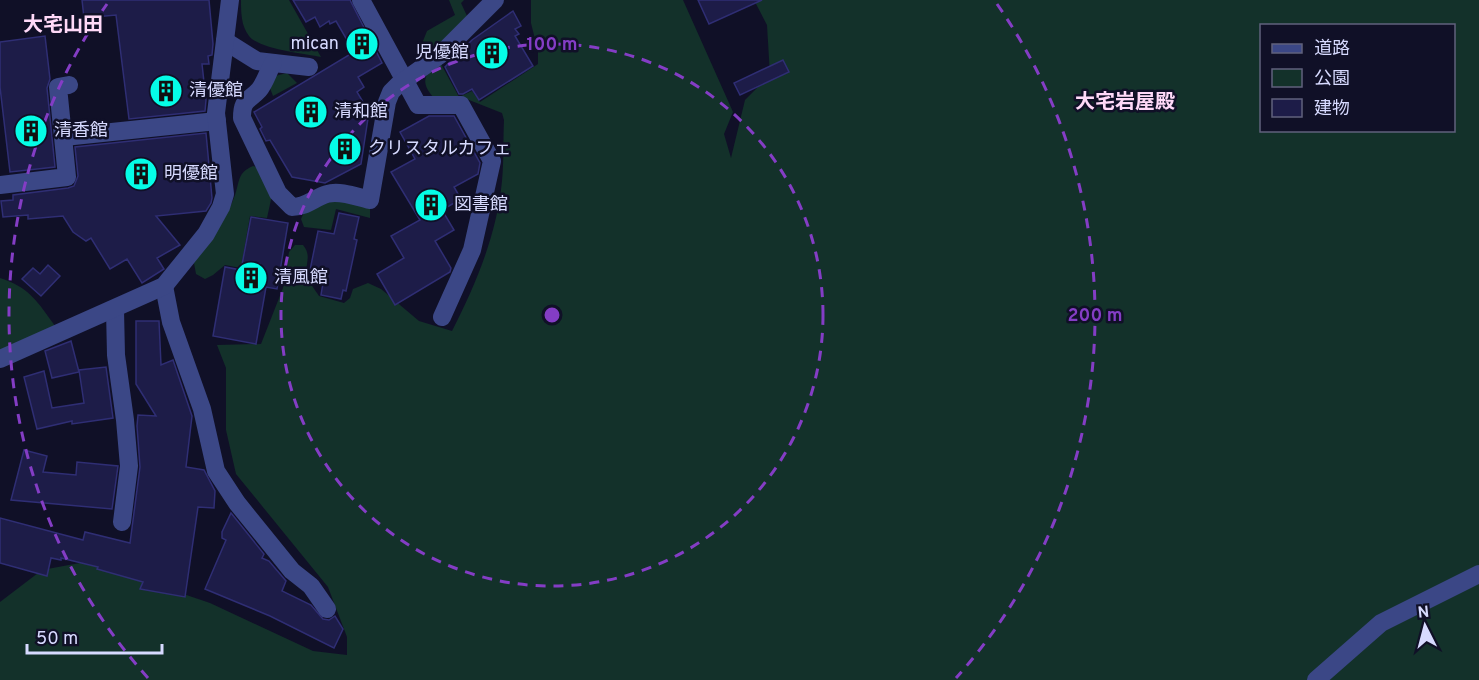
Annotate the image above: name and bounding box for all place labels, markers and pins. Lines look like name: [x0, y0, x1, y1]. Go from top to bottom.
building icon: mican: [344, 26, 380, 62]
place label: mican: [291, 33, 339, 56]
building icon: 児優館: [474, 35, 510, 71]
place label: 児優館: [415, 42, 469, 65]
building icon: 清優館: [148, 73, 184, 109]
place label: 清優館: [189, 80, 243, 103]
building icon: 清和館: [293, 94, 329, 130]
place label: 清和館: [334, 101, 388, 124]
building icon: 清香館: [13, 113, 49, 149]
place label: 清香館: [54, 120, 108, 143]
building icon: クリスタルカフェ: [327, 131, 363, 167]
place label: クリスタルカフェ: [368, 138, 511, 161]
building icon: 明優館: [123, 156, 159, 192]
place label: 明優館: [164, 163, 218, 186]
building icon: 図書館: [413, 187, 449, 223]
place label: 図書館: [454, 194, 508, 217]
building icon: 清風館: [233, 260, 269, 296]
place label: 清風館: [274, 267, 328, 290]
centre of rings: [542, 305, 562, 325]

